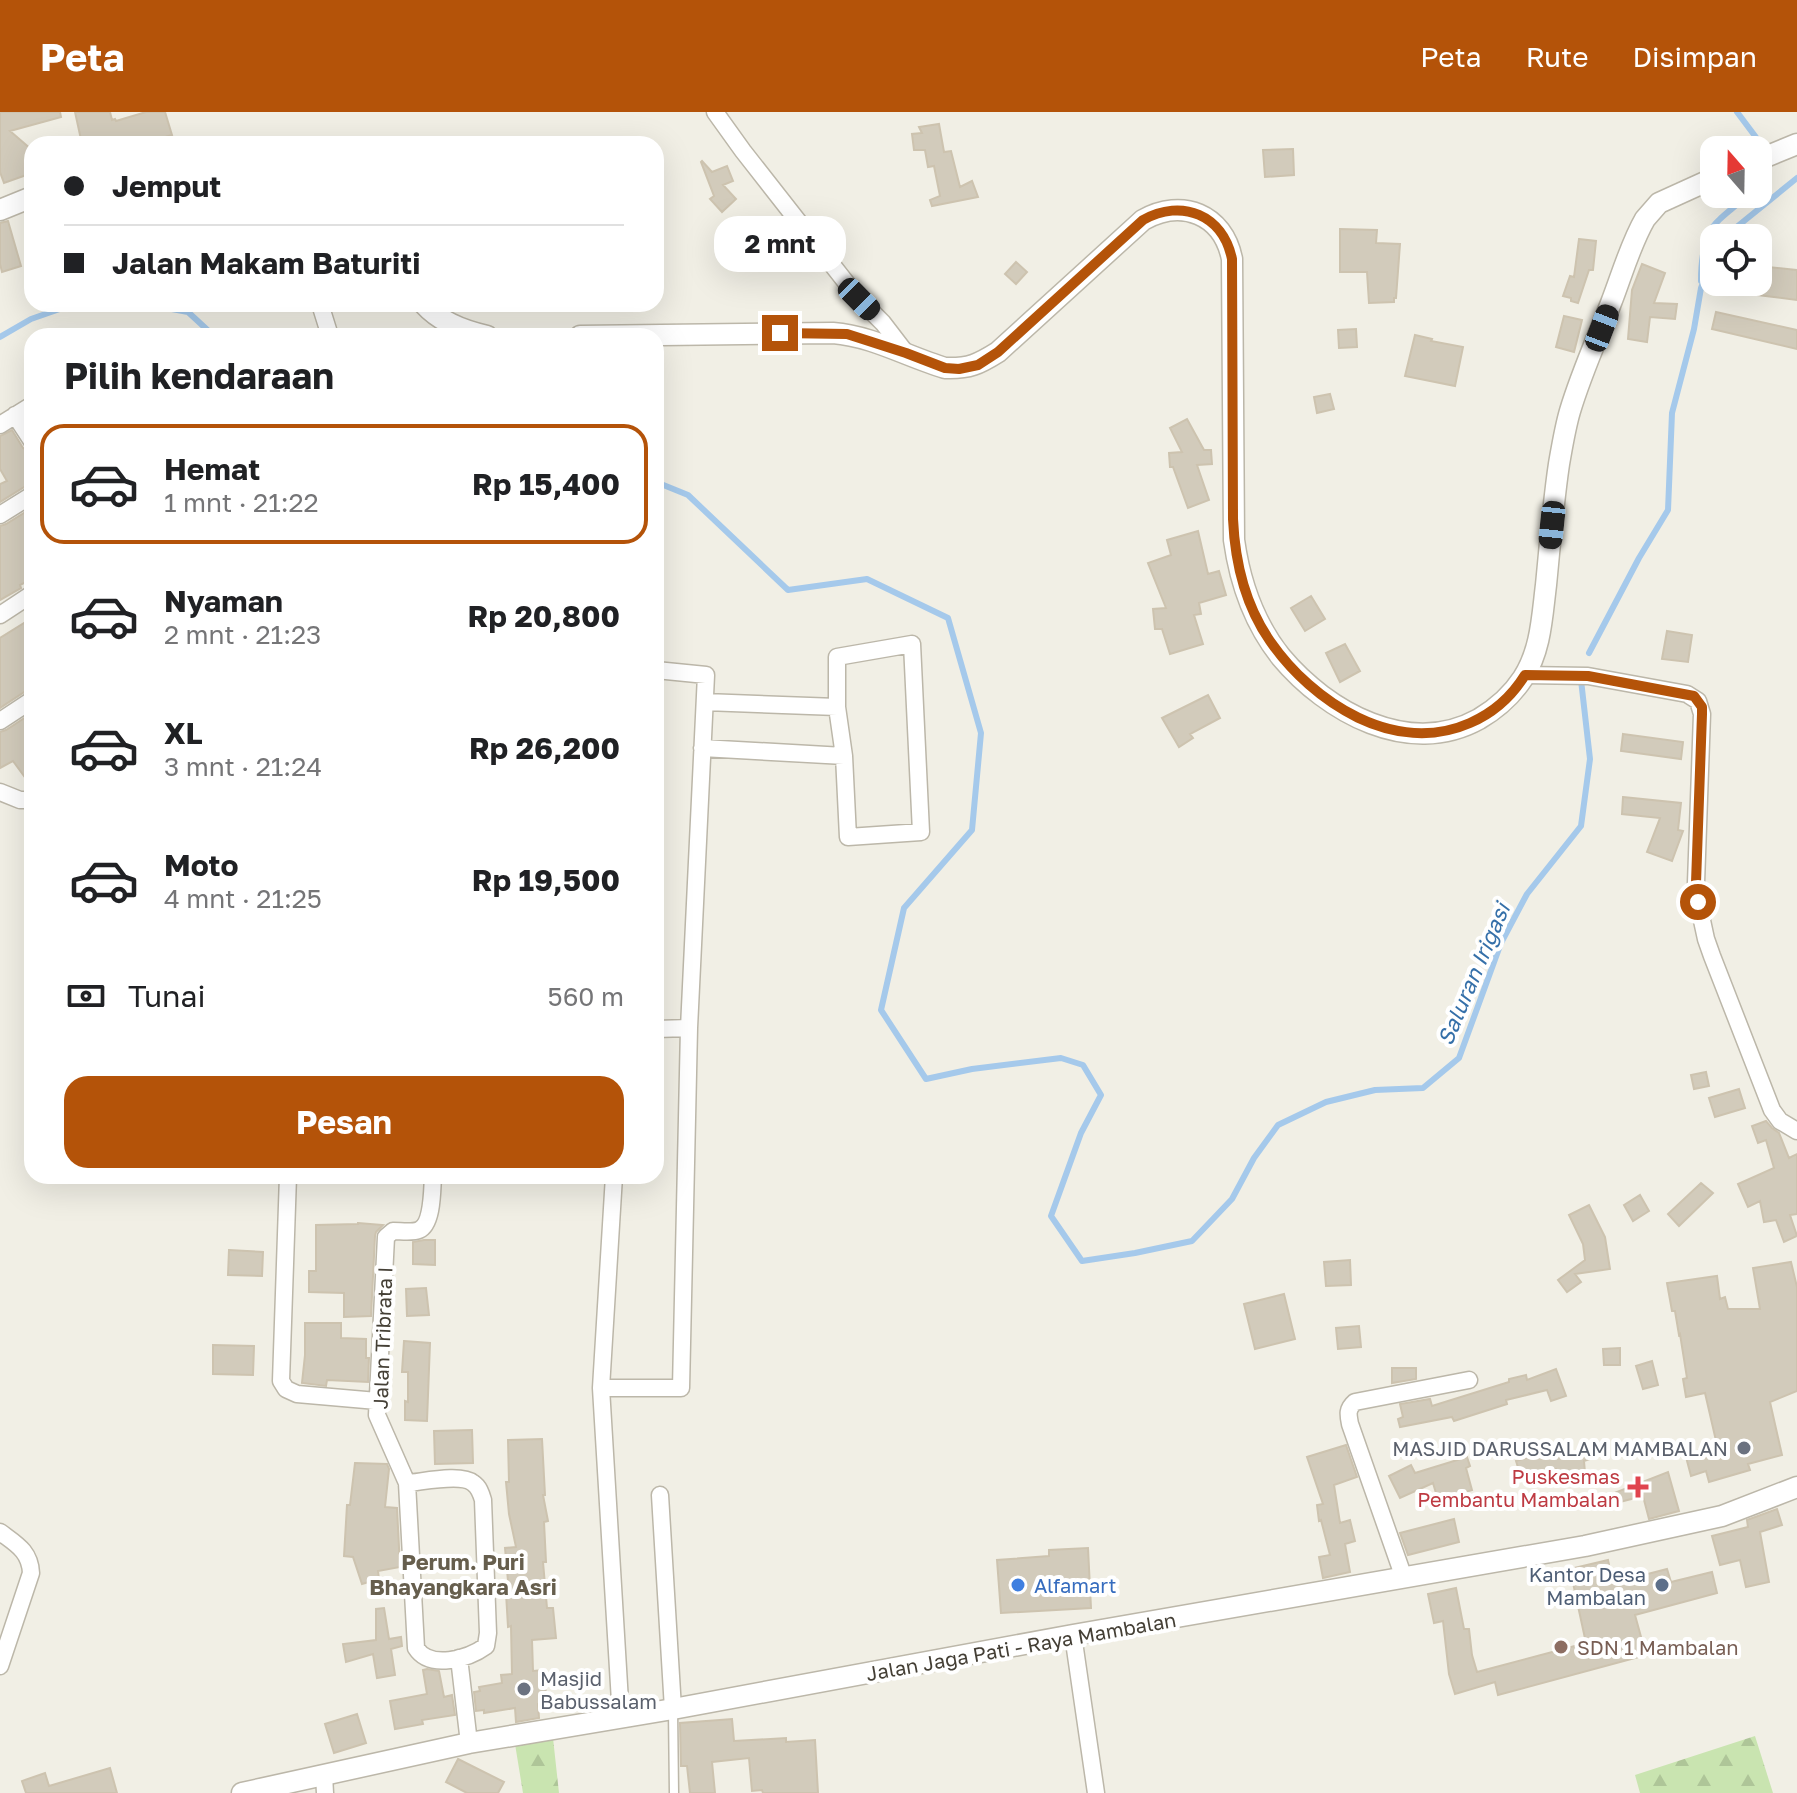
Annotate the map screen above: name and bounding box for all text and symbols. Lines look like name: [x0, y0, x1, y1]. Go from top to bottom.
text: Peta: [40, 34, 125, 79]
text: Peta: [1420, 40, 1482, 73]
text: Rute: [1526, 40, 1589, 73]
text: Disimpan: [1633, 40, 1757, 73]
north arrow: [1700, 136, 1772, 208]
map controls: [1700, 136, 1772, 296]
text: Jemput: [112, 168, 221, 204]
callout: 2 mnt: [714, 217, 846, 273]
button: locate: [1700, 224, 1772, 296]
text: 2 mnt: [744, 228, 816, 259]
text: Jalan Makam Baturiti: [112, 245, 421, 281]
car: [834, 274, 884, 324]
car: [1582, 301, 1622, 355]
route end: [762, 315, 798, 351]
text: Pilih kendaraan: [64, 354, 334, 397]
icon: car: [68, 448, 140, 520]
text: Hemat: [164, 451, 260, 487]
text: Rp 15,400: [472, 466, 620, 502]
text: 1 mnt · 21:22: [164, 487, 319, 518]
car: [1538, 500, 1566, 550]
icon: car: [68, 580, 140, 652]
text: Nyaman: [164, 583, 283, 619]
text: Rp 20,800: [468, 598, 620, 634]
text: 2 mnt · 21:23: [164, 619, 321, 650]
icon: car: [68, 712, 140, 784]
text: XL: [164, 715, 203, 751]
text: Rp 26,200: [469, 730, 620, 766]
text: 3 mnt · 21:24: [164, 751, 322, 782]
icon: car: [68, 844, 140, 916]
text: Moto: [164, 847, 239, 883]
text: Rp 19,500: [472, 862, 620, 898]
text: 4 mnt · 21:25: [164, 883, 322, 914]
route start: [1680, 884, 1716, 920]
water label: Saluran Irigasi: [1431, 896, 1516, 1049]
icon: cash: [64, 974, 108, 1018]
text: Tunai: [128, 978, 206, 1014]
text: 560 m: [548, 981, 624, 1012]
button: Pesan: [64, 1076, 624, 1168]
street label: Jalan Tribrata I: [368, 1266, 396, 1410]
place label: MASJID DARUSSALAM MAMBALAN: [1392, 1436, 1728, 1460]
marker: MASJID DARUSSALAM MAMBALAN: [1735, 1439, 1753, 1457]
place label: Puskesmas Pembantu Mambalan: [1417, 1464, 1620, 1511]
marker: Puskesmas Pembantu Mambalan: [1627, 1476, 1649, 1498]
district label: Perum. Puri Bhayangkara Asri: [369, 1548, 557, 1600]
place label: Kantor Desa Mambalan: [1529, 1562, 1646, 1609]
place label: Alfamart: [1034, 1573, 1116, 1597]
marker: Alfamart: [1009, 1576, 1027, 1594]
marker: Kantor Desa Mambalan: [1653, 1576, 1671, 1594]
street label: Jalan Jaga Pati - Raya Mambalan: [864, 1607, 1178, 1685]
place label: SDN 1 Mambalan: [1577, 1635, 1739, 1659]
marker: SDN 1 Mambalan: [1552, 1638, 1570, 1656]
place label: Masjid Babussalam: [540, 1666, 657, 1713]
marker: Masjid Babussalam: [515, 1680, 533, 1698]

